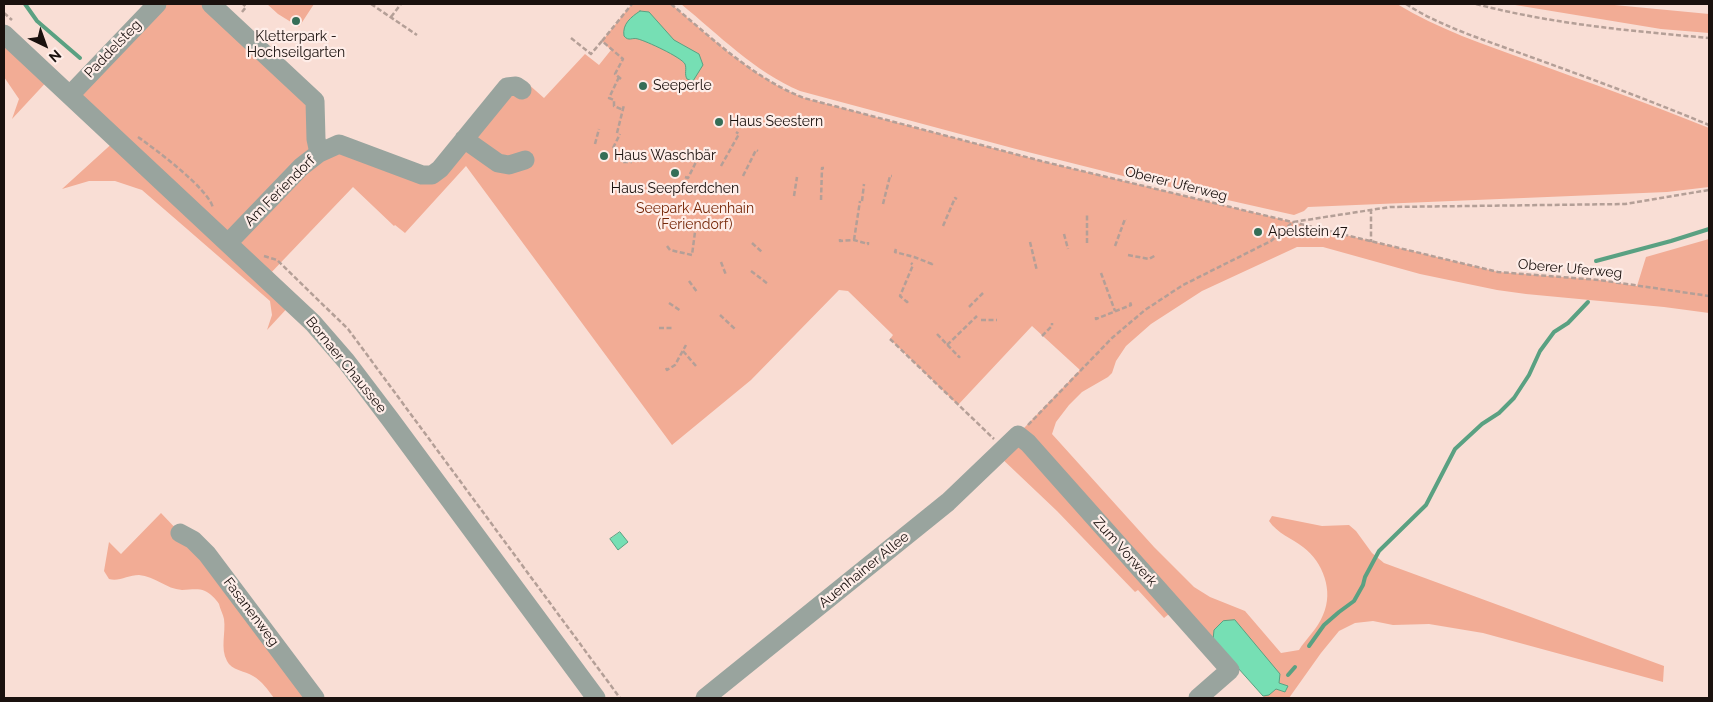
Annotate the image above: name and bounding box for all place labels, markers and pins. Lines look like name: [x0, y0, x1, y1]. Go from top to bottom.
marker: Kletterpark - Hochseilgarten: [290, 15, 302, 27]
place label: Kletterpark - Hochseilgarten: [247, 29, 345, 62]
place label: Seeperle: [653, 78, 712, 94]
marker: Seeperle: [637, 80, 649, 92]
place label: Haus Seestern: [729, 114, 823, 130]
marker: Haus Seestern: [713, 116, 725, 128]
place label: Haus Waschbär: [614, 148, 716, 164]
marker: Haus Waschbär: [598, 150, 610, 162]
marker: Haus Seepferdchen: [669, 167, 681, 179]
place label: Haus Seepferdchen: [611, 181, 739, 197]
place label: Apelstein 47: [1268, 224, 1348, 240]
marker: Apelstein 47: [1252, 226, 1264, 238]

